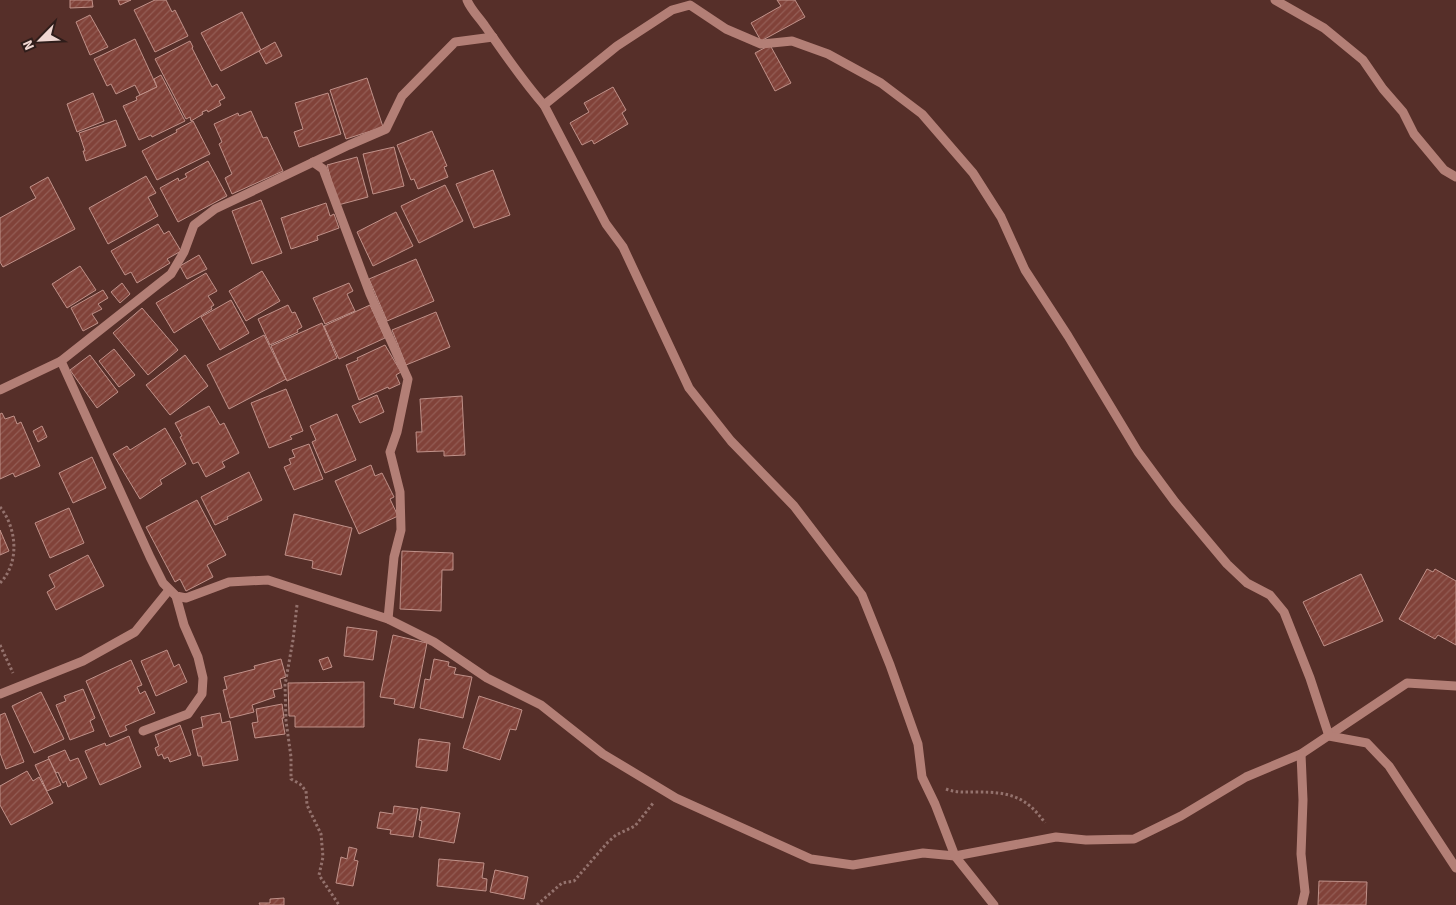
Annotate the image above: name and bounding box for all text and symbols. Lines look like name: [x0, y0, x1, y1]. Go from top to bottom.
north arrow: [15, 15, 65, 65]
text: N: [18, 37, 40, 53]

